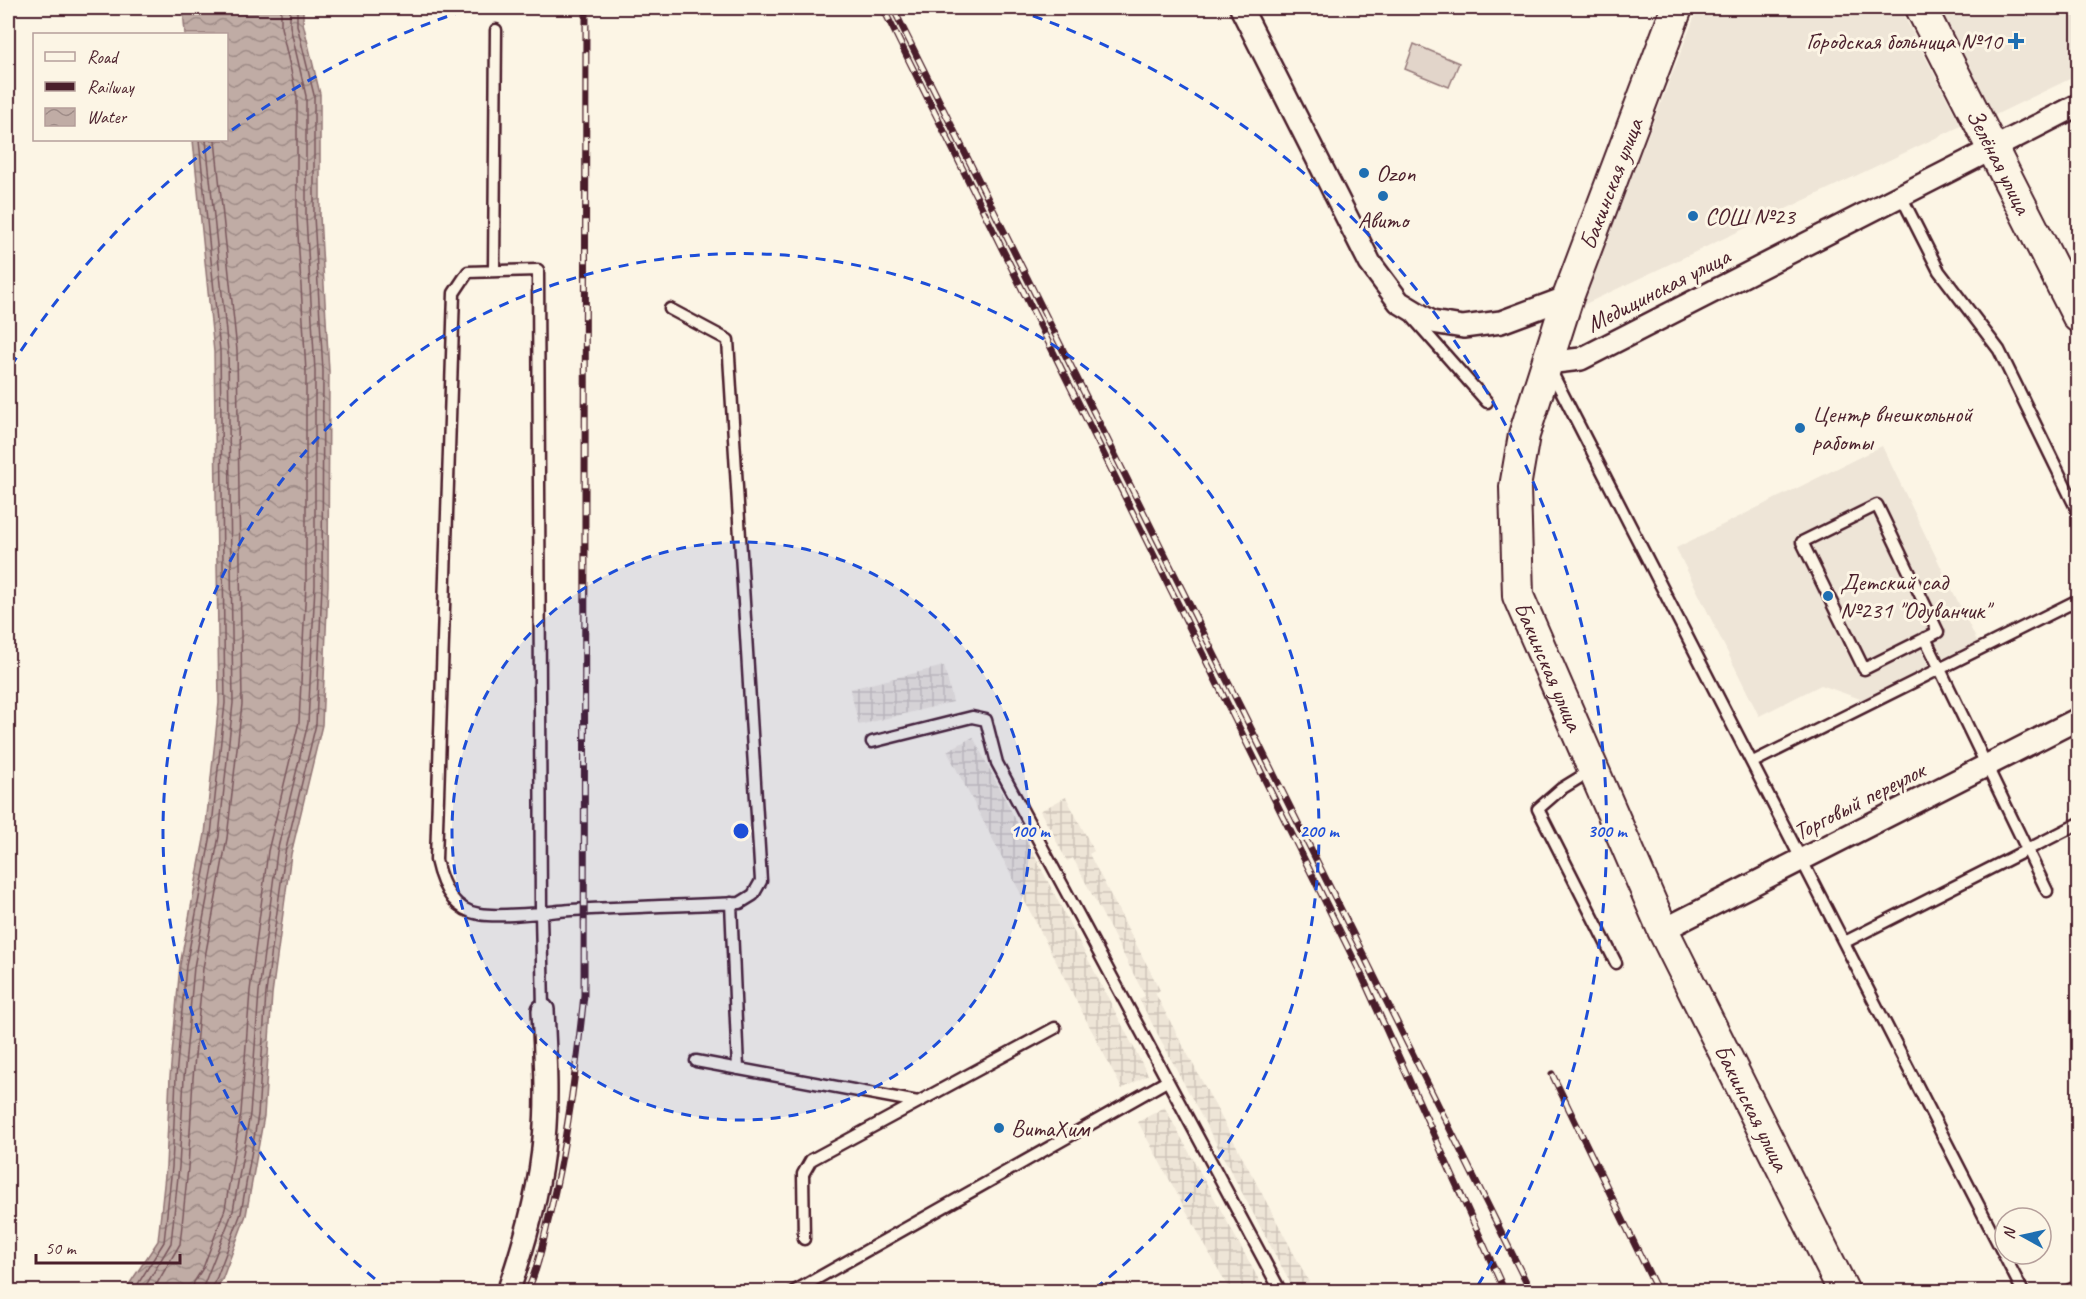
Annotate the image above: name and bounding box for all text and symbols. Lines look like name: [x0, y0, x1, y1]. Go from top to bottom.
place label: Городская больница №10: [1806, 26, 2004, 56]
marker: Городская больница №10: [2007, 32, 2025, 50]
legend: [33, 33, 228, 141]
text: Road: [87, 46, 120, 68]
text: Railway: [87, 76, 135, 98]
street label: Зелёная улица: [1960, 104, 2039, 220]
text: Water: [87, 106, 128, 128]
street label: Бакинская улица: [1572, 113, 1650, 254]
place label: Ozon: [1376, 158, 1416, 188]
marker: Ozon: [1357, 166, 1371, 180]
marker: Авито: [1376, 189, 1390, 203]
place label: СОШ №23: [1705, 201, 1797, 231]
place label: Авито: [1358, 205, 1411, 235]
marker: СОШ №23: [1686, 209, 1700, 223]
street label: Медицинская улица: [1581, 240, 1736, 339]
place label: Центр внешкольной работы: [1812, 399, 1974, 457]
marker: Центр внешкольной работы: [1793, 421, 1807, 435]
place label: Детский сад №231 "Одуванчик": [1840, 567, 1995, 625]
marker: Детский сад №231 "Одуванчик": [1821, 589, 1835, 603]
street label: Бакинская улица: [1507, 597, 1590, 737]
street label: Торговый переулок: [1788, 754, 1932, 847]
text: 100 m: [1011, 820, 1051, 842]
text: 200 m: [1300, 820, 1340, 842]
text: 300 m: [1588, 820, 1628, 842]
centre of rings: [731, 821, 751, 841]
street label: Бакинская улица: [1707, 1039, 1797, 1177]
place label: ВитаХим: [1011, 1113, 1091, 1143]
marker: ВитаХим: [992, 1121, 1006, 1135]
north arrow: [1993, 1206, 2053, 1266]
text: N: [1999, 1225, 2020, 1240]
scale bar: [36, 1227, 180, 1265]
text: 50 m: [45, 1237, 78, 1259]

